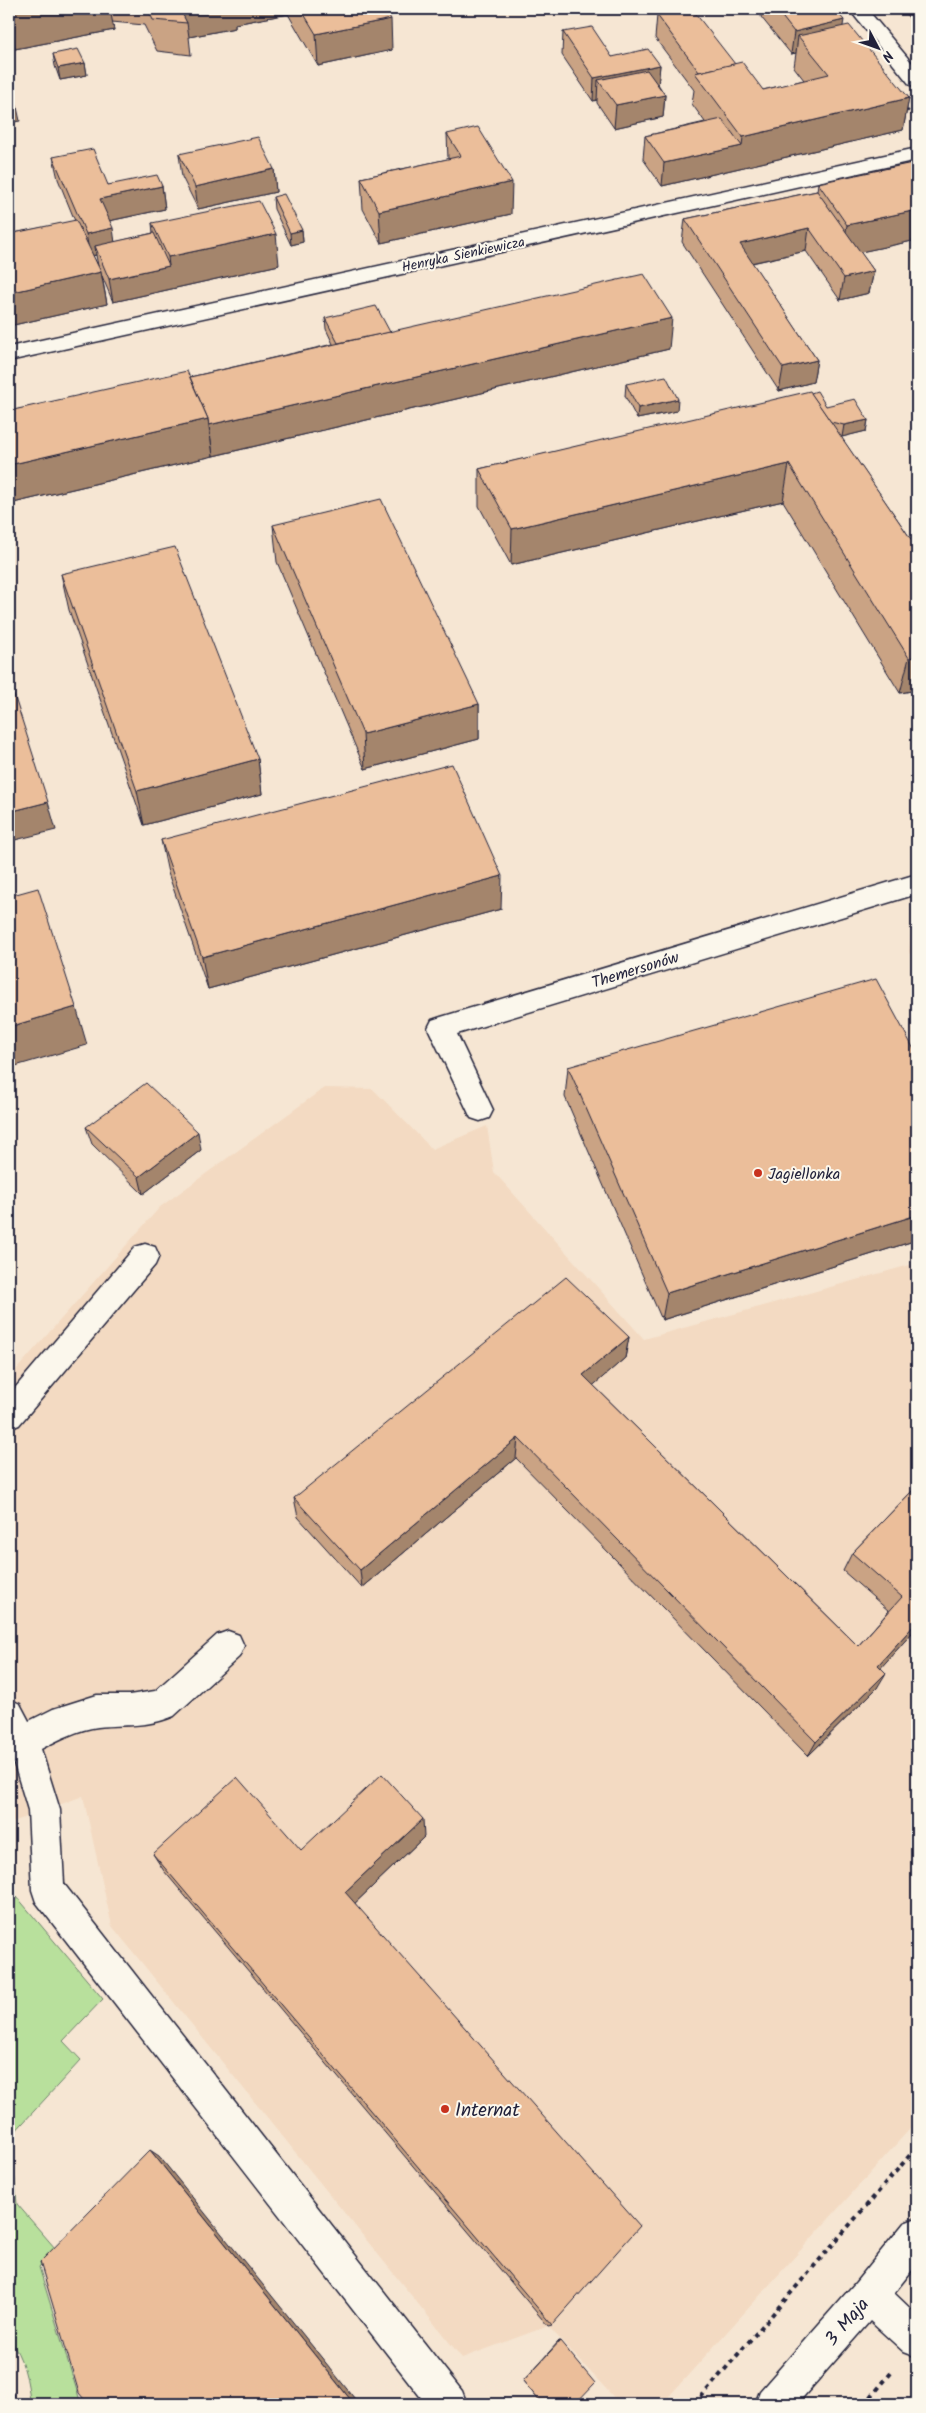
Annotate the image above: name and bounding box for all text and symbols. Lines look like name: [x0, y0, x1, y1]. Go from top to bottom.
north arrow: [854, 22, 904, 72]
text: N: [876, 45, 898, 67]
street label: Henryka Sienkiewicza: [400, 231, 527, 279]
street label: Themersonów: [589, 945, 682, 996]
place label: Jagiellonka: [768, 1162, 840, 1187]
marker: Jagiellonka: [752, 1167, 764, 1179]
place label: Internat: [455, 2096, 520, 2126]
marker: Internat: [439, 2103, 451, 2115]
street label: 3 Maja: [818, 2291, 877, 2353]

